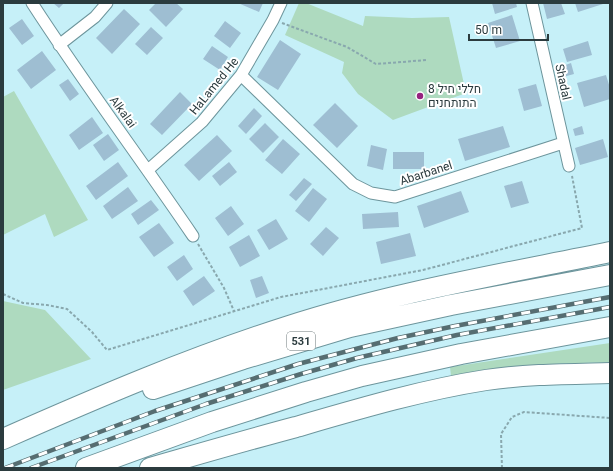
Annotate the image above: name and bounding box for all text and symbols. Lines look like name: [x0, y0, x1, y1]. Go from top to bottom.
scale bar: [469, 16, 548, 42]
text: 50 m: [475, 23, 502, 37]
street label: HaLamed He: [187, 55, 241, 117]
street label: Shadal: [552, 63, 574, 101]
place label: 8 חללי חיל התותחנים: [428, 82, 481, 110]
marker: 8 חללי חיל התותחנים: [415, 91, 425, 101]
street label: Alkalai: [107, 93, 139, 131]
street label: Abarbanel: [398, 158, 454, 188]
road number: 531: [287, 332, 315, 350]

